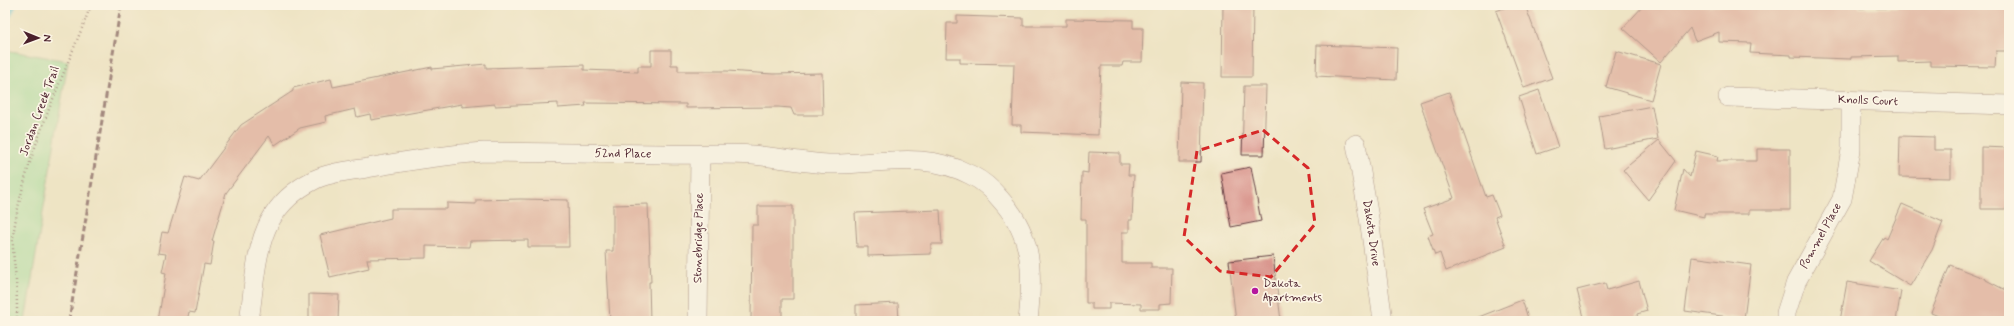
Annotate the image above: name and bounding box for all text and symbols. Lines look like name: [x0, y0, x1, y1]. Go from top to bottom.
north arrow: [18, 18, 58, 58]
text: N: [40, 34, 54, 42]
street label: Jordan Creek Trail: [16, 64, 64, 158]
street label: Knolls Court: [1838, 92, 1899, 110]
street label: 52nd Place: [594, 146, 652, 162]
street label: Stonebridge Place: [690, 192, 708, 283]
street label: Dakota Drive: [1358, 199, 1384, 267]
street label: Pommel Place: [1796, 200, 1846, 272]
place label: Dakota Apartments: [1263, 276, 1322, 306]
marker: Dakota Apartments: [1250, 286, 1260, 296]

